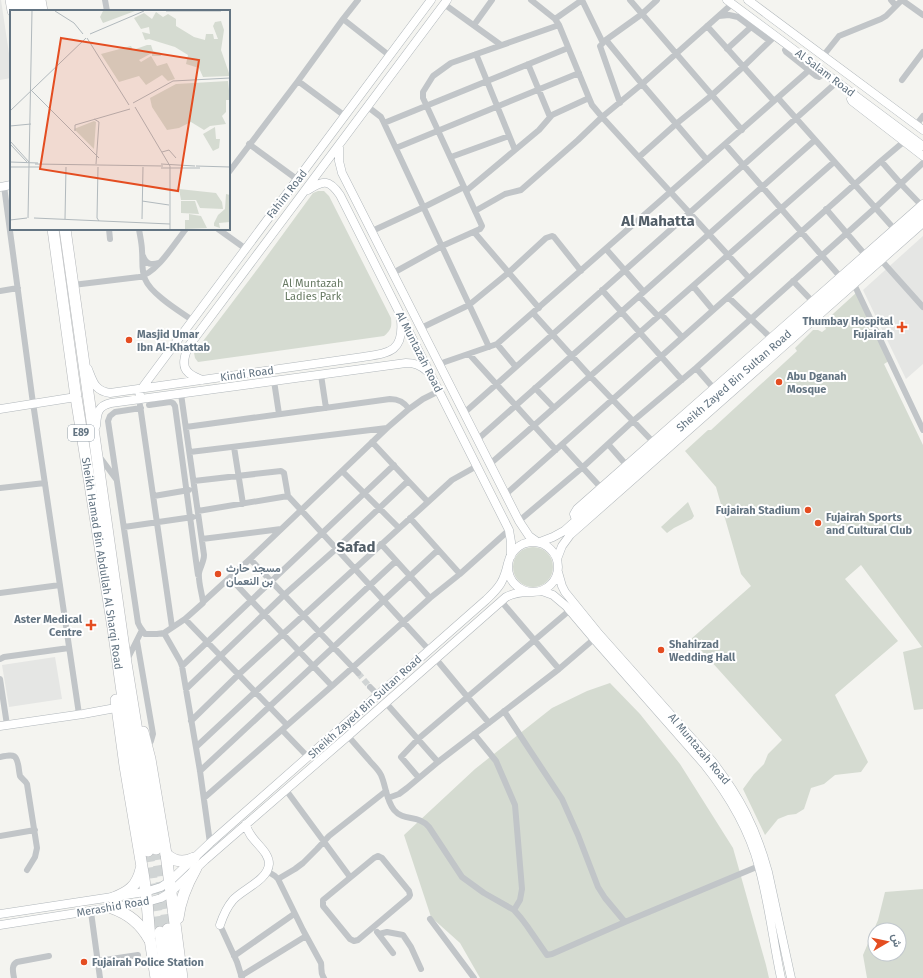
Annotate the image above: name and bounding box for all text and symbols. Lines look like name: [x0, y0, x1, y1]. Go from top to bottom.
inset map: [10, 10, 230, 230]
street label: Al Salam Road: [793, 46, 857, 100]
street label: Fahim Road: [264, 167, 310, 221]
district label: Al Mahatta: [620, 212, 695, 230]
park label: Al Muntazah Ladies Park: [283, 277, 343, 303]
street label: Al Muntazah Road: [393, 309, 445, 395]
place label: Thumbay Hospital Fujairah: [802, 315, 894, 341]
marker: Thumbay Hospital Fujairah: [896, 321, 908, 333]
street label: Sheikh Zayed Bin Sultan Road: [674, 327, 794, 435]
place label: Masjid Umar Ibn Al-Khattab: [137, 328, 211, 354]
marker: Masjid Umar Ibn Al-Khattab: [124, 335, 134, 345]
street label: Kindi Road: [219, 364, 275, 384]
place label: Abu Dganah Mosque: [786, 370, 847, 396]
marker: Abu Dganah Mosque: [774, 377, 784, 387]
road number: E89: [68, 425, 94, 441]
street label: Sheikh Hamad Bin Abdullah Al Sharqi Road: [79, 456, 125, 670]
place label: Fujairah Stadium: [716, 504, 800, 517]
marker: Fujairah Stadium: [803, 505, 813, 515]
place label: Fujairah Sports and Cultural Club: [826, 511, 912, 537]
marker: Fujairah Sports and Cultural Club: [813, 518, 823, 528]
district label: Safad: [336, 538, 376, 556]
place label: مسجد حارث بن النعمان: [226, 562, 281, 588]
marker: مسجد حارث بن النعمان: [213, 569, 223, 579]
place label: Aster Medical Centre: [13, 613, 83, 639]
marker: Aster Medical Centre: [85, 619, 97, 631]
place label: Shahirzad Wedding Hall: [669, 638, 736, 664]
marker: Shahirzad Wedding Hall: [656, 645, 666, 655]
street label: Sheikh Zayed Bin Sultan Road: [306, 653, 424, 761]
street label: Al Muntazah Road: [665, 711, 733, 787]
street label: Merashid Road: [76, 894, 150, 920]
north arrow: [867, 922, 907, 962]
text: ش: [889, 933, 904, 948]
place label: Fujairah Police Station: [92, 956, 204, 969]
marker: Fujairah Police Station: [79, 957, 89, 967]

